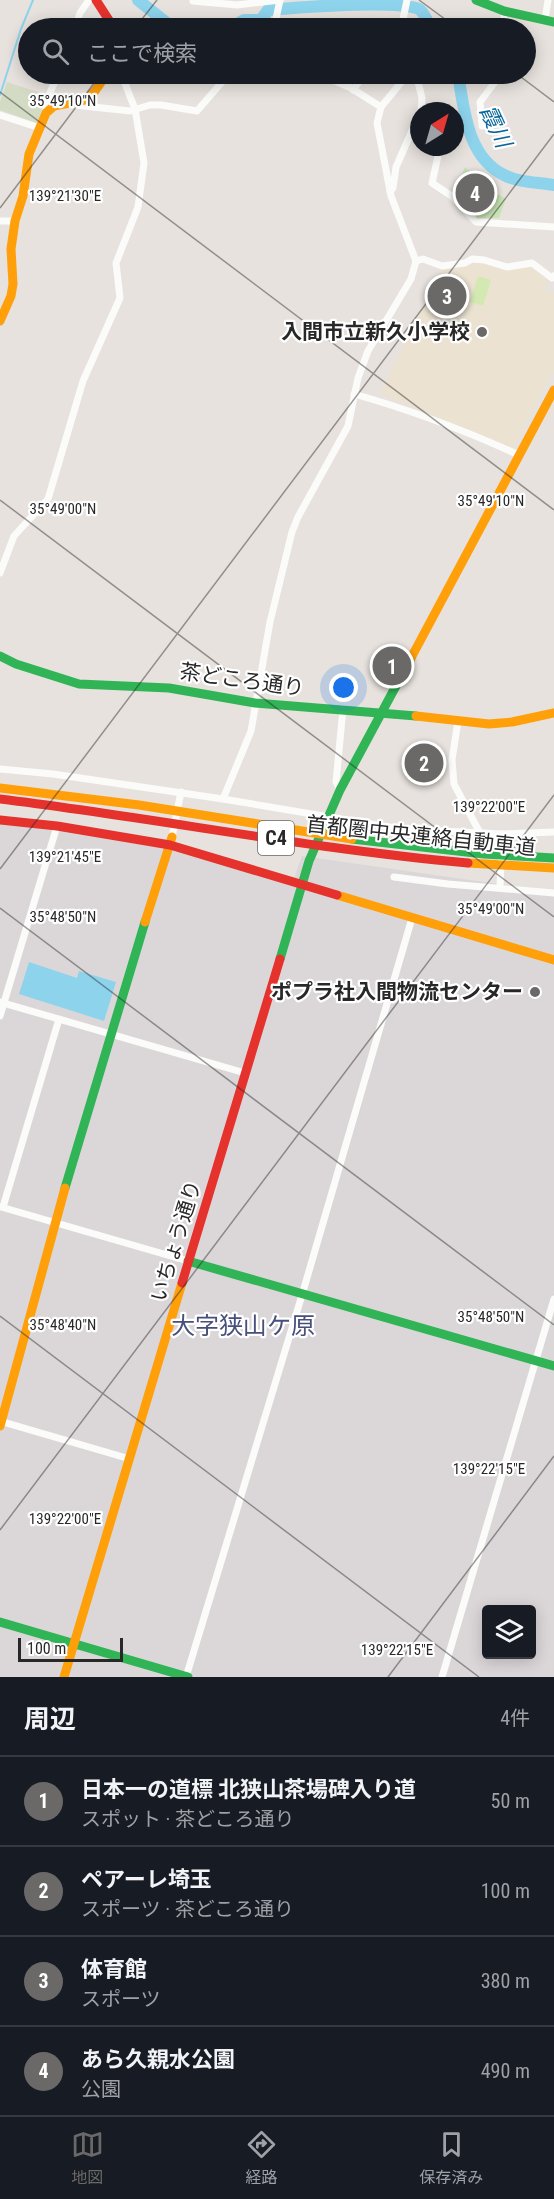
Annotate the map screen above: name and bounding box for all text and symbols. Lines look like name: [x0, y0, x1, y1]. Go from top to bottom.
search box: [18, 18, 536, 84]
icon: search: [39, 35, 72, 68]
text: ここで検索: [87, 41, 197, 66]
text: 35°49'10"N: [30, 92, 96, 110]
water label: 霞川: [475, 101, 517, 153]
north arrow: [410, 102, 464, 156]
pin: 4: [456, 170, 494, 216]
text: 139°21'30"E: [29, 187, 101, 205]
pin: 3: [428, 274, 466, 318]
place label: 入間市立新久小学校: [281, 320, 470, 344]
marker: 入間市立新久小学校: [475, 325, 489, 339]
text: 35°49'10"N: [458, 492, 524, 510]
text: 35°49'00"N: [30, 500, 96, 518]
pin: 1: [372, 644, 412, 688]
street label: 茶どころ通り: [178, 659, 306, 701]
your location: [329, 673, 358, 702]
pin: 2: [404, 740, 444, 786]
text: 139°22'00"E: [453, 798, 525, 816]
street label: 首都圏中央連絡自動車道: [305, 812, 537, 860]
road number: C4: [258, 821, 294, 855]
text: 139°21'45"E: [29, 848, 101, 866]
text: 35°49'00"N: [458, 900, 524, 918]
text: 35°48'50"N: [30, 908, 96, 926]
place label: ポプラ社入間物流センター: [271, 980, 523, 1004]
marker: ポプラ社入間物流センター: [528, 985, 542, 999]
street label: いちょう通り: [146, 1177, 206, 1305]
text: 35°48'50"N: [458, 1308, 524, 1326]
district label: 大字狭山ケ原: [171, 1312, 315, 1340]
text: 35°48'40"N: [30, 1316, 96, 1334]
text: 139°22'15"E: [453, 1460, 525, 1478]
text: 139°22'00"E: [29, 1510, 101, 1528]
map controls: [482, 1605, 536, 1659]
button: layers: [482, 1605, 536, 1659]
scale bar: [18, 1635, 123, 1662]
text: 100 m: [27, 1639, 66, 1658]
text: 139°22'15"E: [361, 1641, 433, 1659]
text: 周辺: [24, 1704, 76, 1734]
text: 4件: [500, 1706, 530, 1730]
text: 日本一の道標 北狭山茶場碑入り道: [81, 1777, 416, 1802]
text: 1: [38, 1789, 49, 1813]
text: 50 m: [491, 1789, 530, 1813]
text: スポット · 茶どころ通り: [81, 1807, 294, 1831]
text: ペアーレ埼玉: [81, 1867, 212, 1892]
text: 2: [38, 1879, 49, 1903]
text: 100 m: [481, 1879, 530, 1903]
text: スポーツ · 茶どころ通り: [81, 1897, 294, 1921]
text: 体育館: [81, 1957, 147, 1982]
text: 3: [38, 1969, 49, 1993]
text: 380 m: [481, 1969, 530, 1993]
text: スポーツ: [81, 1987, 161, 2011]
text: あら久親水公園: [81, 2047, 235, 2072]
text: 4: [38, 2059, 49, 2083]
text: 490 m: [481, 2059, 530, 2083]
text: 公園: [81, 2077, 121, 2101]
tab: 地図: [71, 2128, 104, 2188]
tab: 経路: [245, 2128, 278, 2188]
tab: 保存済み: [419, 2128, 483, 2188]

